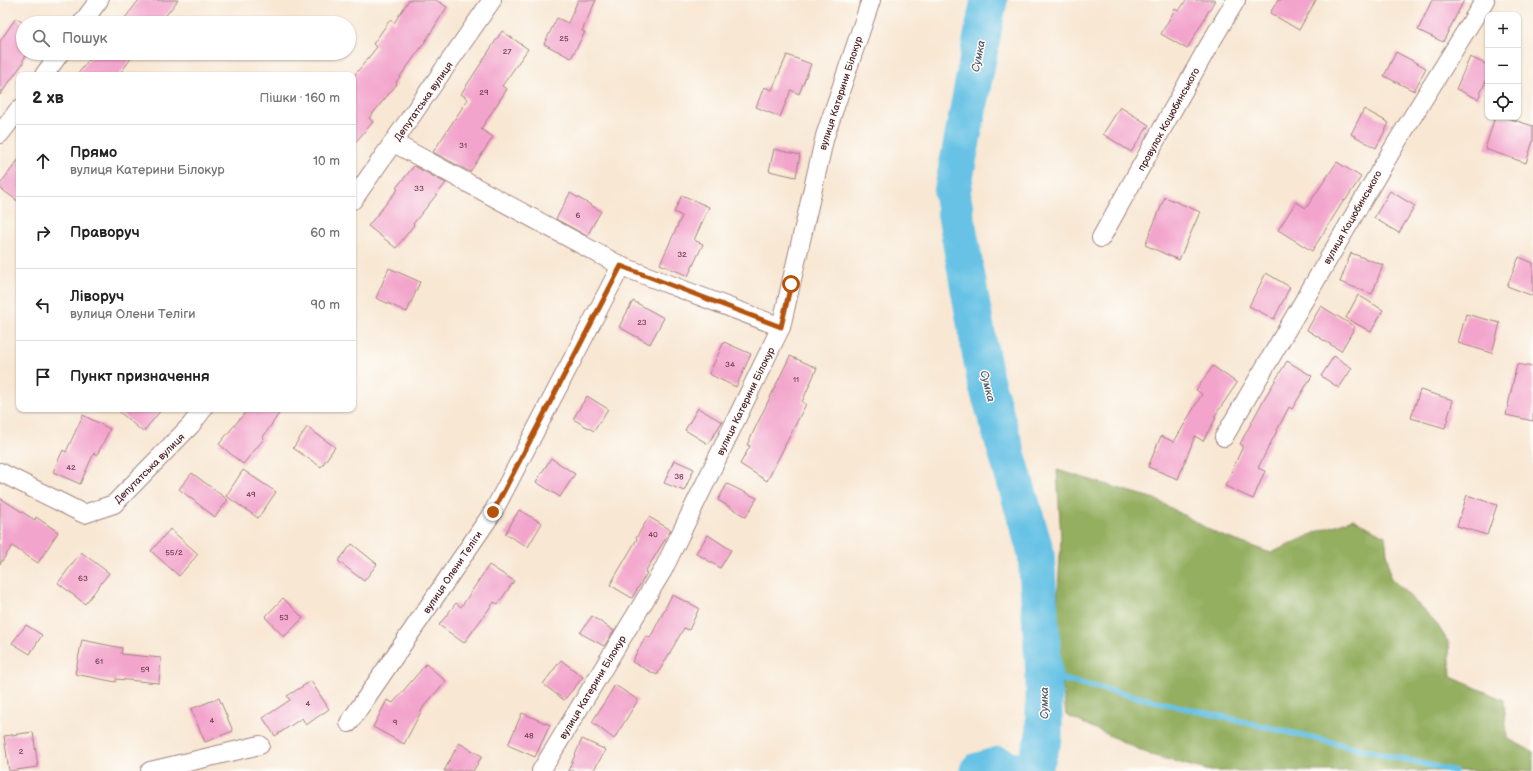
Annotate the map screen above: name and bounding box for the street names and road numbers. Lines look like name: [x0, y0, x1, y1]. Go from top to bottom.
street label: вулиця Катерини Білокур: [817, 35, 865, 152]
street label: Депутатська вулиця: [392, 59, 456, 144]
street label: провулок Коцюбинського: [1135, 66, 1202, 173]
street label: вулиця Коцюбинського: [1321, 169, 1385, 266]
street label: вулиця Катерини Білокур: [714, 345, 777, 457]
street label: Депутатська вулиця: [112, 431, 188, 506]
street label: вулиця Олени Теліги: [421, 529, 485, 616]
street label: вулиця Катерини Білокур: [557, 633, 629, 742]

